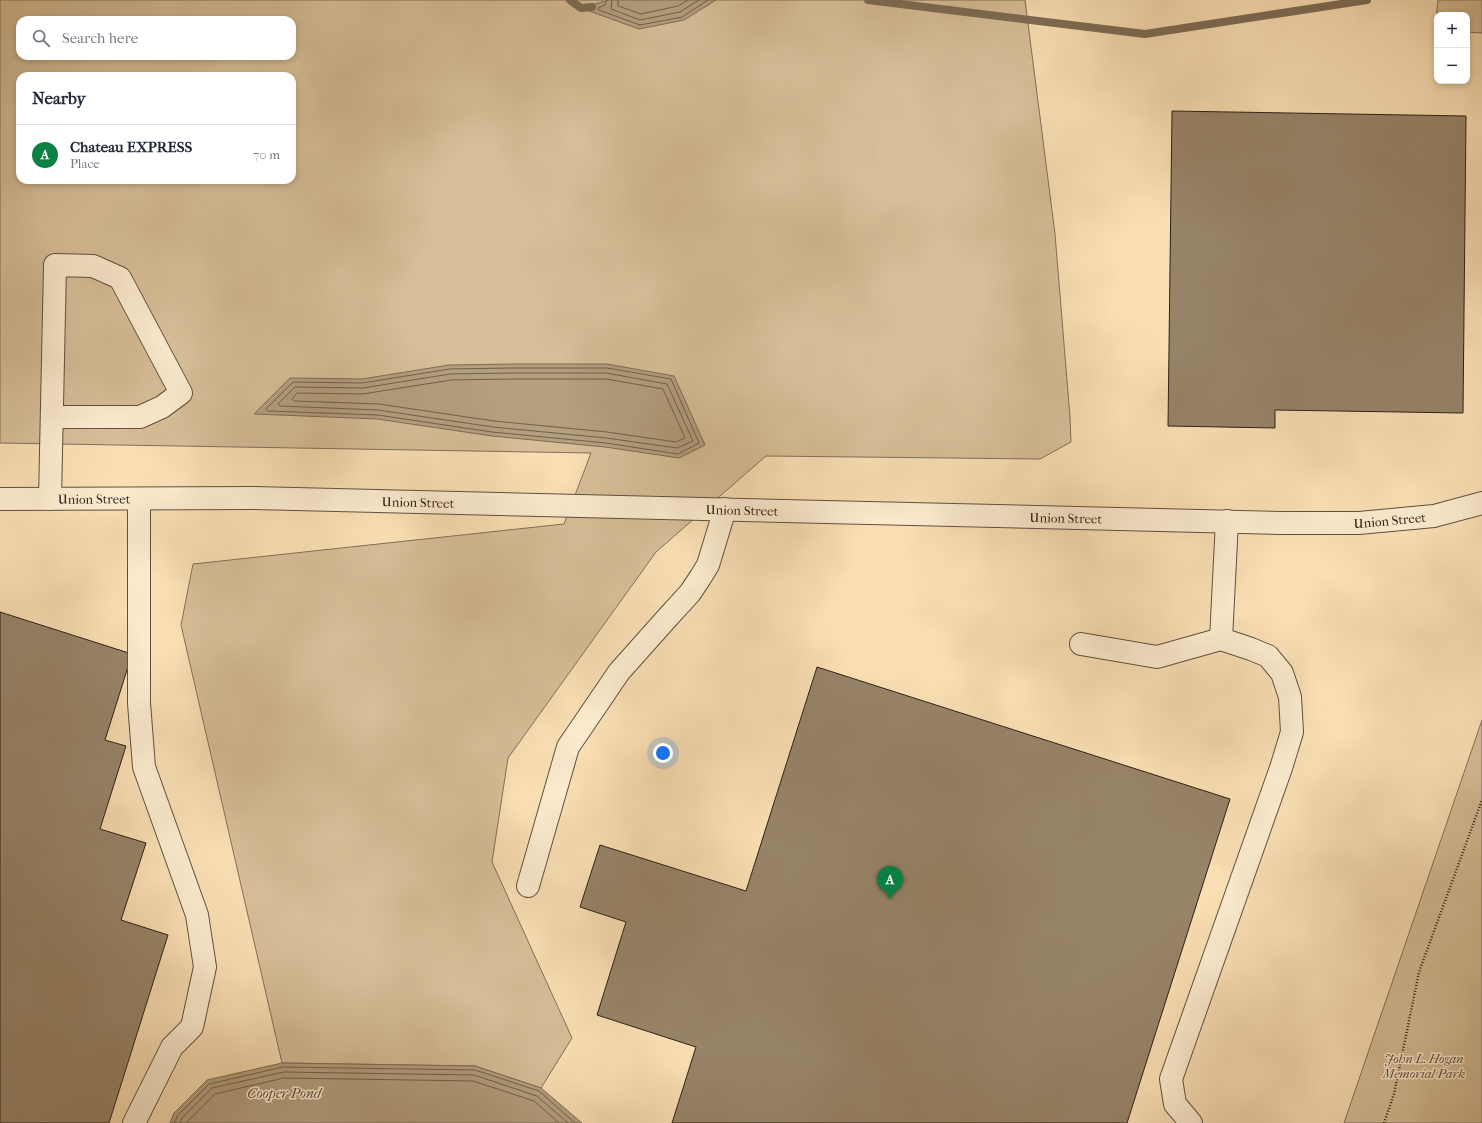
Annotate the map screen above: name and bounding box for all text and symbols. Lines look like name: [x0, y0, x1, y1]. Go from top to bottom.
map controls: [1434, 12, 1470, 84]
button: +: [1434, 12, 1470, 48]
search box: [16, 16, 296, 60]
icon: search: [30, 27, 52, 49]
text: Search here: [62, 29, 138, 47]
button: −: [1434, 48, 1470, 84]
text: Nearby: [32, 88, 86, 108]
text: Chateau EXPRESS: [70, 138, 192, 156]
text: A: [41, 147, 49, 162]
text: 70 m: [253, 147, 280, 162]
text: Place: [70, 156, 100, 171]
street label: Union Street: [58, 491, 131, 507]
street label: Union Street: [381, 494, 455, 511]
street label: Union Street: [705, 502, 779, 519]
street label: Union Street: [1029, 510, 1103, 527]
street label: Union Street: [1353, 510, 1427, 531]
your location: [653, 743, 673, 763]
pin: A: [877, 866, 903, 899]
park label: John L. Hogan Memorial Park: [1382, 1051, 1465, 1081]
water label: Cooper Pond: [247, 1085, 323, 1102]

